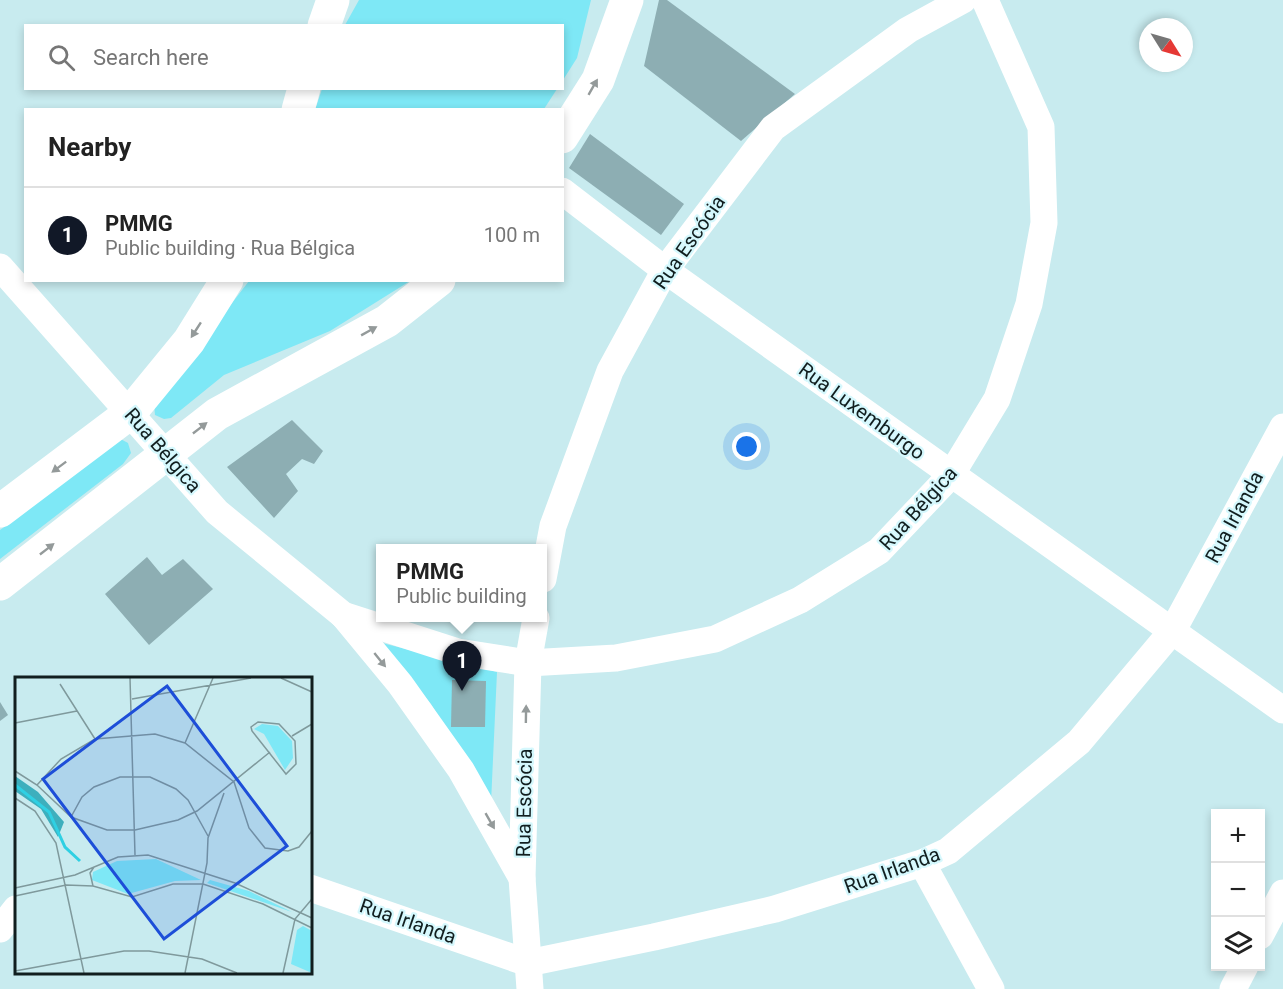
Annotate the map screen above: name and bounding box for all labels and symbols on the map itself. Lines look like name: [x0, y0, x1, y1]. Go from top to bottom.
north arrow: [1139, 18, 1193, 72]
one-way arrow: [588, 78, 598, 95]
street label: Rua Escócia: [648, 190, 730, 294]
one-way arrow: [190, 322, 201, 338]
one-way arrow: [361, 326, 378, 336]
street label: Rua Luxemburgo: [794, 357, 930, 465]
street label: Rua Bélgica: [120, 403, 206, 497]
one-way arrow: [192, 421, 208, 434]
your location: [732, 432, 761, 461]
one-way arrow: [52, 460, 67, 472]
street label: Rua Bélgica: [874, 461, 962, 555]
street label: Rua Irlanda: [1200, 467, 1268, 567]
one-way arrow: [39, 542, 55, 555]
pin: 1: [442, 642, 482, 691]
one-way arrow: [374, 652, 387, 668]
inset map: [15, 677, 312, 974]
one-way arrow: [522, 705, 531, 724]
street label: Rua Escócia: [511, 748, 537, 858]
one-way arrow: [485, 813, 495, 830]
street label: Rua Irlanda: [841, 842, 943, 898]
street label: Rua Irlanda: [357, 893, 459, 949]

